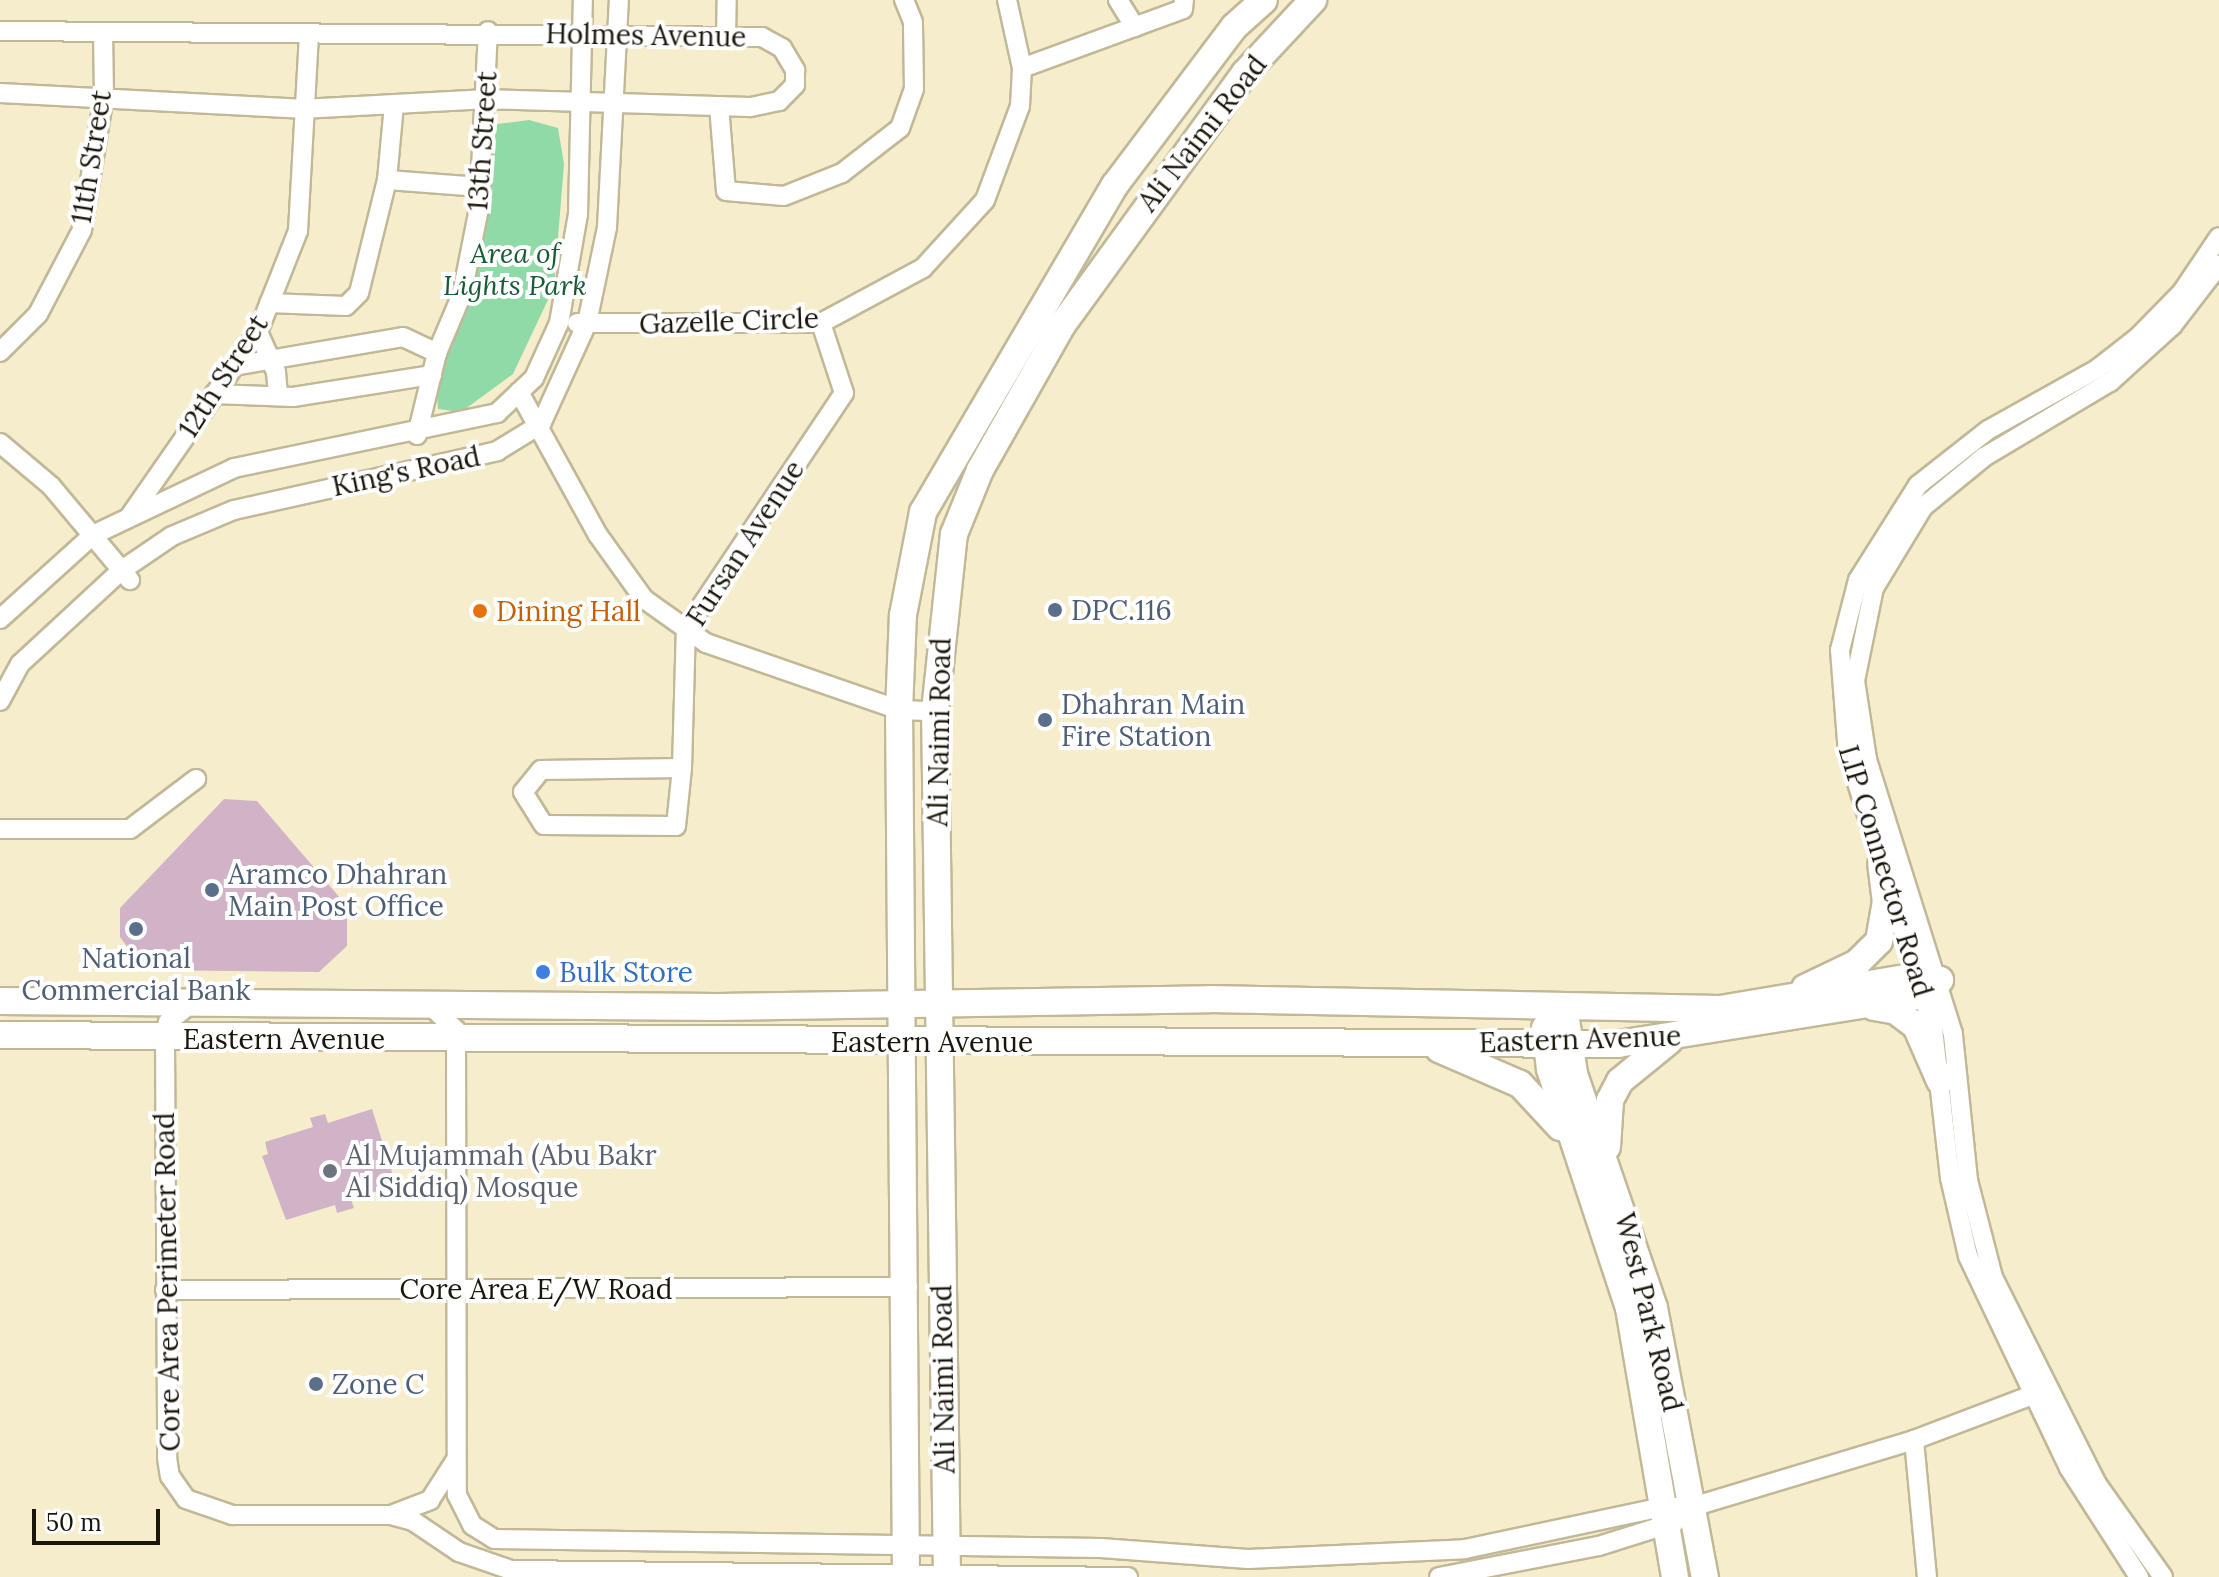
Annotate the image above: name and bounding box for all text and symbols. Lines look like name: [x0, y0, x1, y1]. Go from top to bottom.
street label: Holmes Avenue: [545, 16, 747, 54]
street label: Ali Naimi Road: [1131, 48, 1273, 218]
street label: 13th Street: [460, 70, 504, 212]
street label: 11th Street: [64, 88, 118, 226]
park label: Area of Lights Park: [443, 236, 587, 302]
street label: Gazelle Circle: [639, 301, 819, 341]
street label: 12th Street: [171, 308, 275, 444]
street label: King's Road: [329, 439, 483, 503]
street label: Fursan Avenue: [679, 454, 811, 632]
place label: DPC.116: [1071, 593, 1172, 627]
place label: Dining Hall: [496, 594, 641, 628]
marker: DPC.116: [1046, 601, 1064, 619]
marker: Dining Hall: [471, 602, 489, 620]
street label: Ali Naimi Road: [921, 637, 957, 827]
place label: Dhahran Main Fire Station: [1061, 687, 1245, 753]
marker: Dhahran Main Fire Station: [1036, 711, 1054, 729]
street label: LIP Connector Road: [1832, 741, 1940, 1001]
place label: Aramco Dhahran Main Post Office: [228, 857, 447, 923]
marker: Aramco Dhahran Main Post Office: [203, 881, 221, 899]
marker: National Commercial Bank: [127, 920, 145, 938]
place label: National Commercial Bank: [21, 941, 251, 1007]
place label: Bulk Store: [559, 955, 693, 989]
marker: Bulk Store: [534, 963, 552, 981]
street label: Eastern Avenue: [1478, 1019, 1682, 1059]
street label: Eastern Avenue: [183, 1022, 385, 1056]
street label: Eastern Avenue: [831, 1025, 1033, 1059]
street label: Core Area Perimeter Road: [147, 1112, 187, 1452]
place label: Al Mujammah (Abu Bakr Al Siddiq) Mosque: [346, 1138, 657, 1204]
marker: Al Mujammah (Abu Bakr Al Siddiq) Mosque: [321, 1162, 339, 1180]
street label: West Park Road: [1608, 1209, 1690, 1415]
street label: Core Area E/W Road: [399, 1272, 673, 1306]
street label: Ali Naimi Road: [925, 1284, 961, 1474]
place label: Zone C: [332, 1367, 425, 1401]
marker: Zone C: [307, 1375, 325, 1393]
scale bar: [36, 1493, 164, 1543]
text: 50 m: [46, 1507, 102, 1538]

